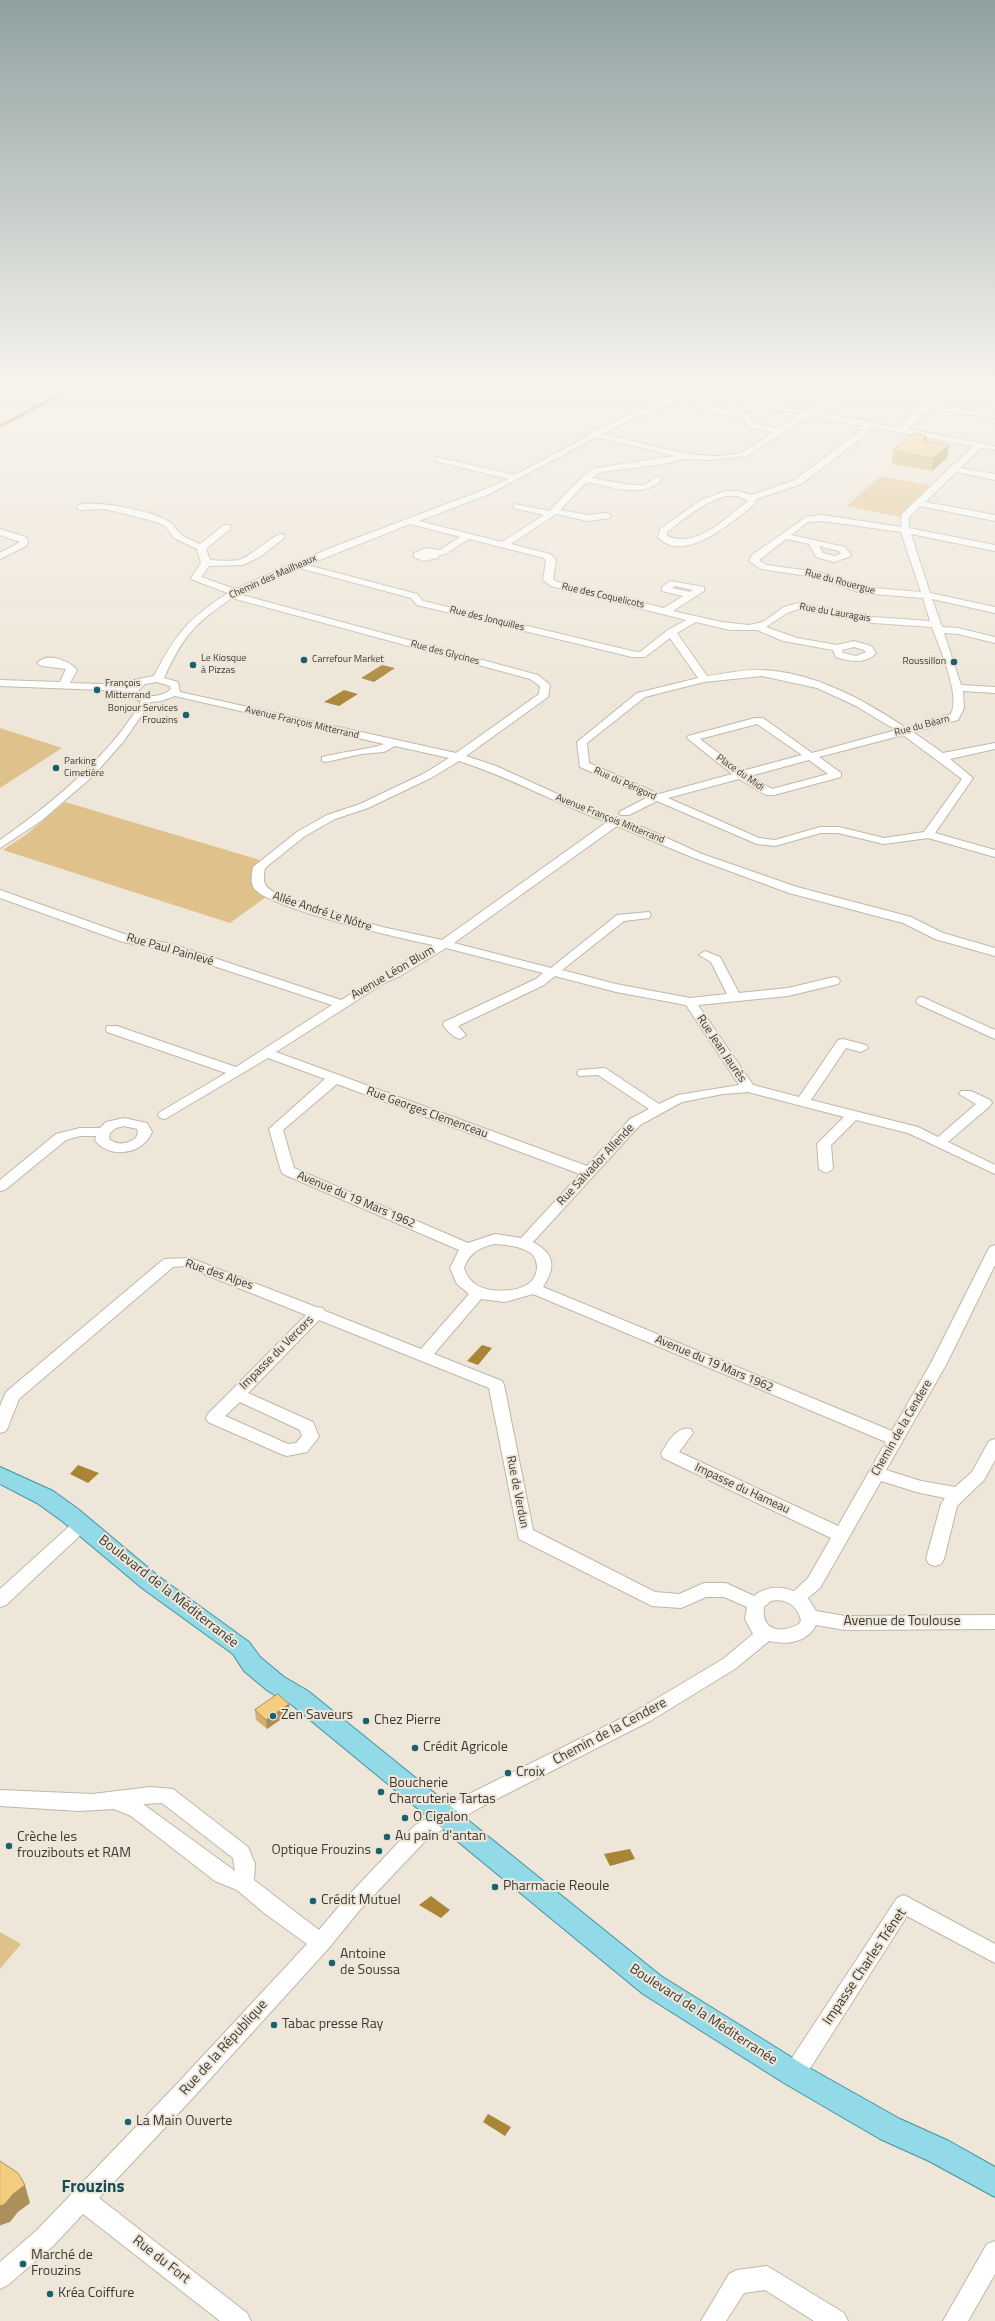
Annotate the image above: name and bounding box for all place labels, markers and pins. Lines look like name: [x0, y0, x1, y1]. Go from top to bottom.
place label: Le Kiosque à Pizzas: [201, 653, 246, 676]
place label: Carrefour Market: [312, 654, 384, 666]
marker: Carrefour Market: [299, 655, 309, 665]
place label: Roussillon: [903, 656, 946, 668]
marker: Roussillon: [949, 657, 959, 667]
marker: Le Kiosque à Pizzas: [188, 660, 198, 670]
place label: François Mitterrand: [105, 678, 150, 702]
marker: François Mitterrand: [92, 685, 102, 695]
place label: Bonjour Services Frouzins: [108, 703, 178, 726]
marker: Bonjour Services Frouzins: [181, 710, 191, 720]
place label: Parking Cimetière: [64, 756, 104, 780]
marker: Parking Cimetière: [51, 763, 61, 773]
place label: Zen Saveurs: [281, 1708, 353, 1724]
marker: Zen Saveurs: [268, 1711, 278, 1721]
place label: Chez Pierre: [374, 1713, 441, 1729]
marker: Chez Pierre: [361, 1716, 371, 1726]
place label: Crédit Agricole: [423, 1740, 508, 1756]
marker: Crédit Agricole: [410, 1743, 420, 1753]
place label: Croix: [516, 1765, 545, 1781]
marker: Croix: [503, 1768, 513, 1778]
place label: Boucherie Charcuterie Tartas: [389, 1776, 496, 1808]
marker: Boucherie Charcuterie Tartas: [376, 1787, 386, 1797]
place label: O Cigalon: [413, 1810, 468, 1826]
marker: O Cigalon: [400, 1813, 410, 1823]
place label: Au pain d'antan: [395, 1829, 486, 1845]
place label: Crèche les frouzibouts et RAM: [17, 1830, 131, 1862]
marker: Au pain d'antan: [382, 1832, 392, 1842]
marker: Crèche les frouzibouts et RAM: [4, 1841, 14, 1851]
place label: Optique Frouzins: [271, 1843, 371, 1859]
marker: Optique Frouzins: [374, 1846, 384, 1856]
place label: Pharmacie Reoule: [503, 1879, 609, 1895]
marker: Pharmacie Reoule: [490, 1882, 500, 1892]
place label: Crédit Mutuel: [321, 1893, 401, 1909]
marker: Crédit Mutuel: [308, 1896, 318, 1906]
place label: Antoine de Soussa: [340, 1947, 400, 1980]
marker: Antoine de Soussa: [327, 1958, 337, 1968]
place label: Tabac presse Ray: [282, 2017, 383, 2033]
marker: Tabac presse Ray: [269, 2020, 279, 2030]
place label: La Main Ouverte: [136, 2114, 232, 2130]
marker: La Main Ouverte: [123, 2117, 133, 2127]
place label: Marché de Frouzins: [31, 2248, 93, 2280]
marker: Marché de Frouzins: [18, 2259, 28, 2269]
place label: Kréa Coiffure: [58, 2286, 134, 2302]
marker: Kréa Coiffure: [45, 2289, 55, 2299]

